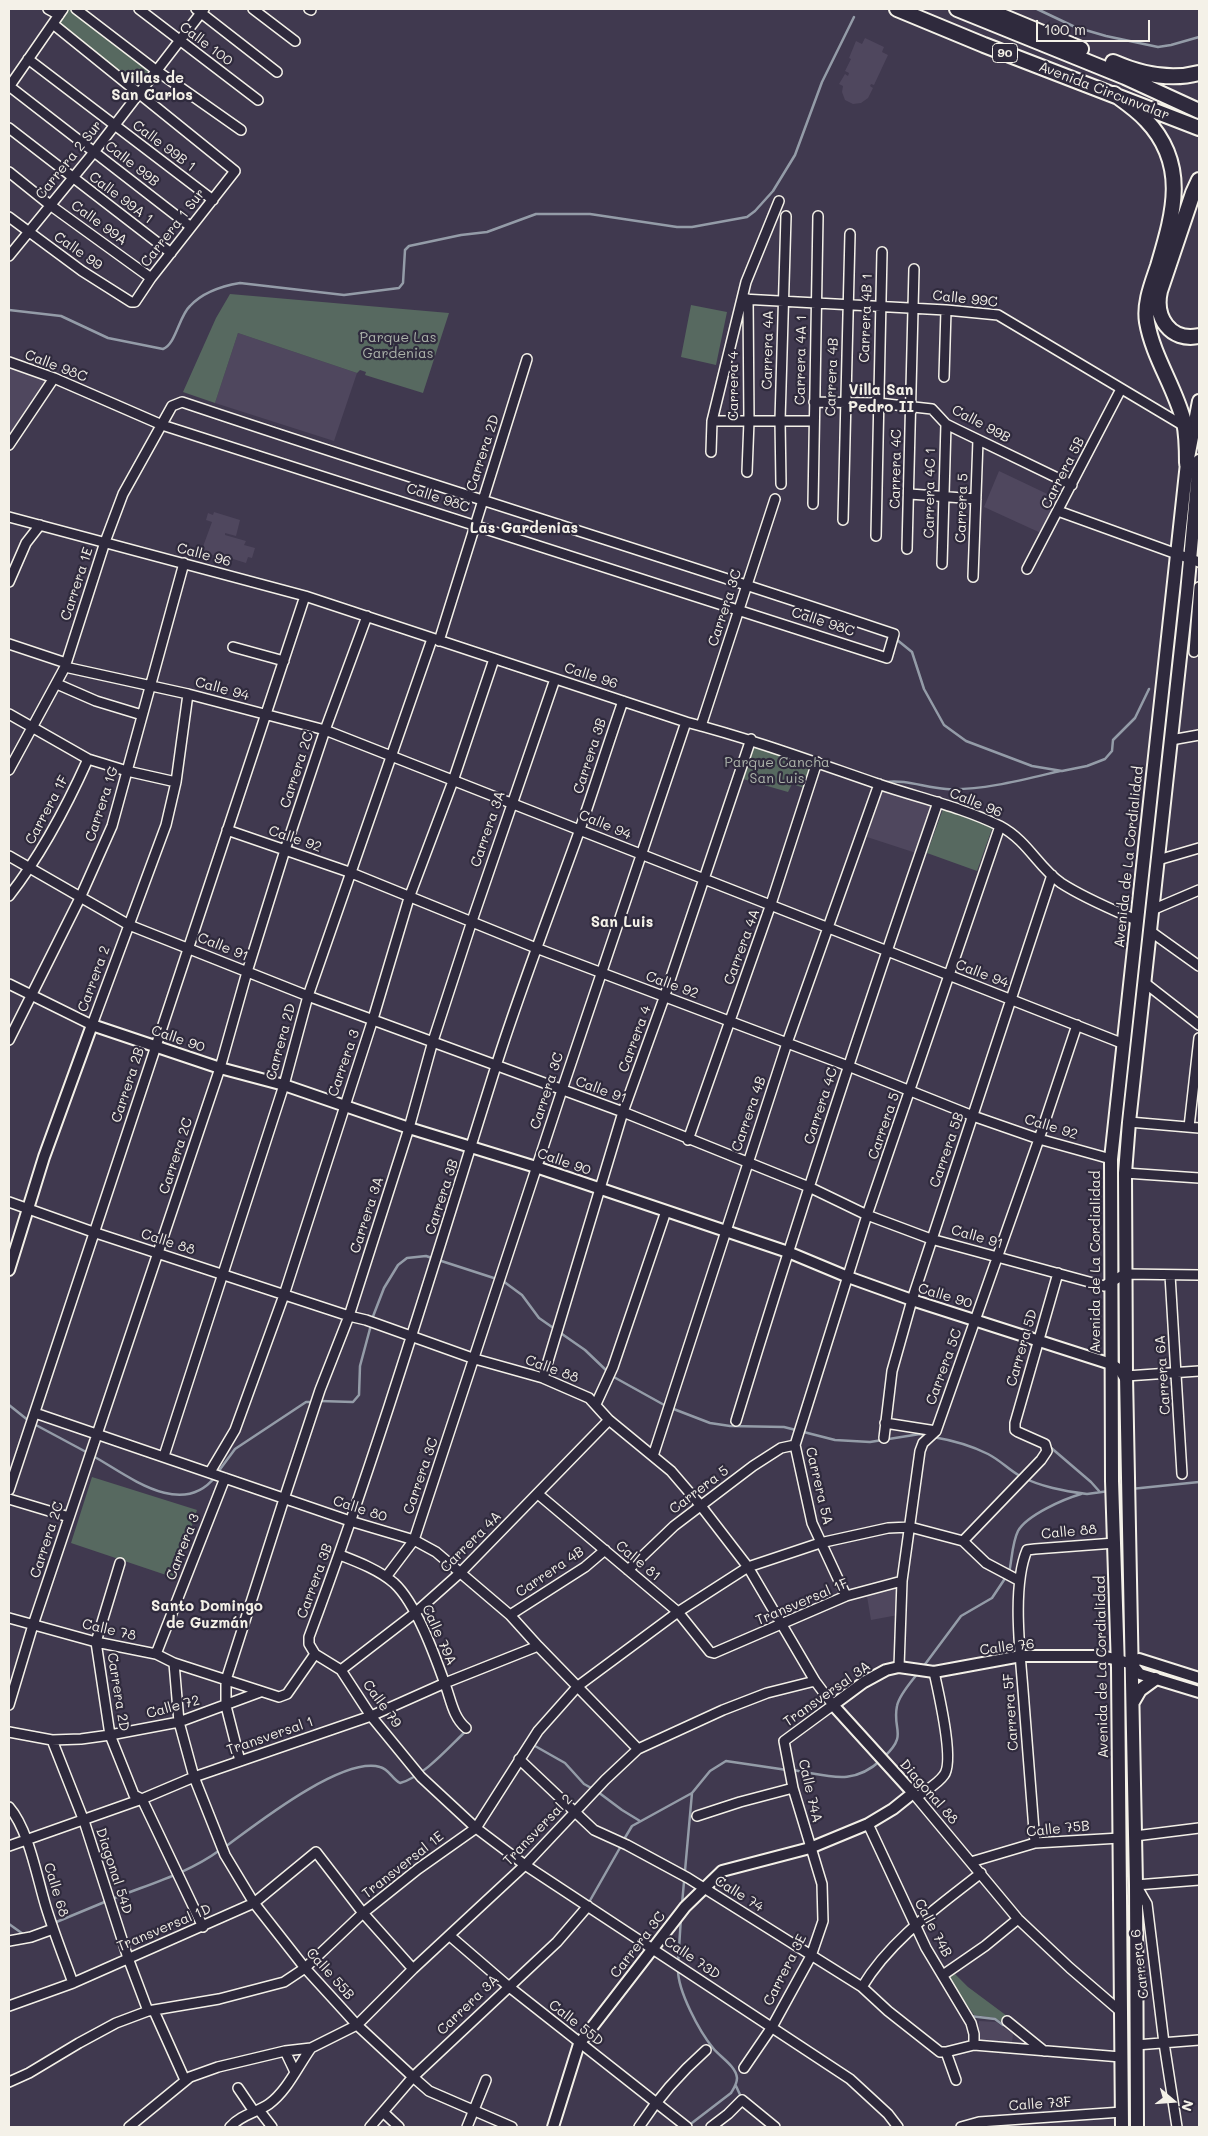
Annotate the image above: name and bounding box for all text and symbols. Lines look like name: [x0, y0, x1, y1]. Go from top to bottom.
scale bar: [1038, 10, 1152, 42]
street label: Calle 100: [176, 19, 236, 69]
text: 100 m: [1044, 19, 1086, 39]
road number: 90: [992, 44, 1018, 62]
street label: Avenida Circunvalar: [1036, 58, 1172, 124]
district label: Villas de San Carlos: [111, 69, 193, 104]
street label: Carrera 2 Sur: [32, 117, 106, 203]
street label: Calle 99B 1: [129, 117, 199, 175]
street label: Calle 99B: [102, 138, 162, 190]
street label: Calle 99A 1: [86, 168, 156, 228]
street label: Carrera 1 Sur: [137, 185, 209, 271]
street label: Calle 99A: [68, 197, 130, 249]
street label: Calle 99: [50, 228, 106, 274]
street label: Carrera 4B 1: [856, 273, 876, 363]
street label: Calle 99C: [932, 287, 998, 311]
street label: Carrera 4A: [759, 310, 777, 390]
street label: Carrera 4A 1: [792, 315, 810, 405]
park label: Parque Las Gardenias: [360, 330, 436, 362]
street label: Carrera 4B: [822, 337, 842, 417]
street label: Calle 98C: [22, 346, 90, 386]
street label: Carrera 4: [726, 351, 742, 421]
district label: Villa San Pedro II: [848, 381, 914, 416]
street label: Calle 99B: [949, 402, 1013, 446]
street label: Carrera 2D: [463, 413, 503, 493]
street label: Carrera 4C: [887, 429, 905, 509]
street label: Carrera 5B: [1038, 434, 1088, 512]
street label: Carrera 4C 1: [921, 448, 939, 538]
street label: Carrera 5: [952, 473, 972, 543]
street label: Calle 98C: [404, 480, 472, 516]
district label: Las Gardenias: [470, 519, 578, 537]
street label: Calle 96: [175, 540, 233, 570]
street label: Carrera 1E: [57, 545, 97, 623]
street label: Carrera 3C: [705, 567, 745, 649]
street label: Calle 98C: [789, 604, 857, 640]
street label: Calle 96: [562, 659, 620, 693]
street label: Calle 94: [193, 674, 251, 704]
street label: Carrera 3B: [570, 716, 610, 796]
street label: Carrera 2C: [277, 730, 317, 810]
park label: Parque Cancha San Luis: [724, 755, 830, 788]
street label: Carrera 1G: [82, 764, 122, 844]
street label: Avenida de La Cordialidad: [1111, 765, 1147, 949]
street label: Carrera 1F: [22, 773, 72, 847]
street label: Calle 96: [947, 785, 1005, 821]
street label: Carrera 3A: [467, 789, 509, 869]
street label: Calle 94: [576, 806, 634, 844]
street label: Calle 92: [266, 822, 324, 856]
street label: Carrera 4A: [720, 907, 764, 987]
district label: San Luis: [591, 913, 653, 931]
street label: Calle 91: [195, 929, 251, 965]
street label: Carrera 2: [74, 943, 114, 1015]
street label: Calle 94: [953, 956, 1011, 992]
street label: Calle 92: [643, 968, 701, 1002]
street label: Carrera 2D: [263, 1002, 299, 1082]
street label: Carrera 4: [615, 1003, 655, 1075]
street label: Calle 90: [149, 1022, 207, 1056]
street label: Carrera 3: [325, 1027, 363, 1099]
street label: Carrera 2B: [108, 1045, 148, 1125]
street label: Carrera 3C: [527, 1050, 567, 1132]
street label: Carrera 4C: [801, 1065, 841, 1147]
street label: Calle 91: [573, 1073, 629, 1107]
street label: Carrera 4B: [728, 1074, 770, 1154]
street label: Carrera 5: [865, 1090, 903, 1162]
street label: Carrera 5B: [926, 1110, 968, 1190]
street label: Calle 92: [1022, 1111, 1080, 1143]
street label: Carrera 2C: [156, 1116, 196, 1196]
street label: Calle 90: [535, 1145, 593, 1179]
street label: Carrera 3B: [422, 1157, 462, 1237]
street label: Avenida de La Cordialidad: [1088, 1171, 1104, 1353]
street label: Carrera 3A: [347, 1175, 387, 1255]
street label: Calle 91: [949, 1222, 1005, 1252]
street label: Calle 88: [139, 1225, 197, 1259]
street label: Calle 90: [916, 1280, 974, 1312]
street label: Carrera 5D: [1003, 1307, 1041, 1389]
street label: Carrera 5C: [922, 1327, 966, 1407]
street label: Carrera 6A: [1152, 1335, 1174, 1415]
street label: Calle 88: [523, 1352, 581, 1386]
street label: Carrera 3C: [400, 1436, 442, 1516]
street label: Carrera 5A: [802, 1445, 836, 1527]
street label: Carrera 5: [666, 1462, 732, 1518]
street label: Calle 80: [331, 1492, 389, 1526]
street label: Carrera 2C: [27, 1500, 67, 1580]
street label: Carrera 4A: [437, 1508, 505, 1576]
street label: Carrera 3: [163, 1511, 203, 1583]
street label: Calle 88: [1040, 1521, 1098, 1543]
street label: Calle 81: [612, 1537, 664, 1585]
street label: Carrera 3B: [294, 1541, 336, 1621]
street label: Carrera 4B: [513, 1543, 587, 1601]
street label: Transversal 1F: [753, 1575, 851, 1629]
street label: Avenida de La Cordialidad: [1092, 1576, 1112, 1758]
district label: Santo Domingo de Guzmán: [151, 1597, 263, 1632]
street label: Calle 79A: [418, 1602, 460, 1668]
street label: Calle 78: [80, 1616, 138, 1644]
street label: Calle 76: [979, 1635, 1035, 1659]
street label: Carrera 2D: [104, 1652, 132, 1732]
street label: Transversal 3A: [780, 1658, 874, 1730]
street label: Carrera 5F: [1000, 1673, 1022, 1751]
street label: Calle 79: [359, 1677, 405, 1731]
street label: Calle 72: [145, 1692, 201, 1722]
street label: Transversal 1: [224, 1713, 316, 1759]
street label: Diagonal 88: [896, 1756, 962, 1828]
street label: Calle 74A: [795, 1758, 825, 1824]
street label: Transversal 2: [500, 1791, 576, 1869]
street label: Calle 75B: [1026, 1817, 1090, 1841]
street label: Diagonal 54D: [92, 1826, 136, 1916]
street label: Transversal 1E: [359, 1828, 447, 1902]
street label: Calle 68: [40, 1861, 72, 1919]
street label: Calle 74: [711, 1872, 767, 1916]
street label: Calle 74B: [911, 1896, 955, 1960]
street label: Transversal 1D: [114, 1901, 214, 1955]
street label: Carrera 3C: [607, 1908, 669, 1982]
street label: Carrera 6: [1127, 1928, 1153, 2000]
street label: Carrera 3E: [760, 1931, 810, 2009]
street label: Calle 73D: [661, 1933, 723, 1983]
street label: Calle 55B: [302, 1945, 358, 2003]
street label: Carrera 3A: [434, 1971, 502, 2039]
street label: Calle 55D: [545, 1996, 607, 2050]
north arrow: [1148, 2076, 1198, 2126]
street label: Calle 73F: [1008, 2093, 1072, 2115]
text: N: [1177, 2098, 1198, 2114]

